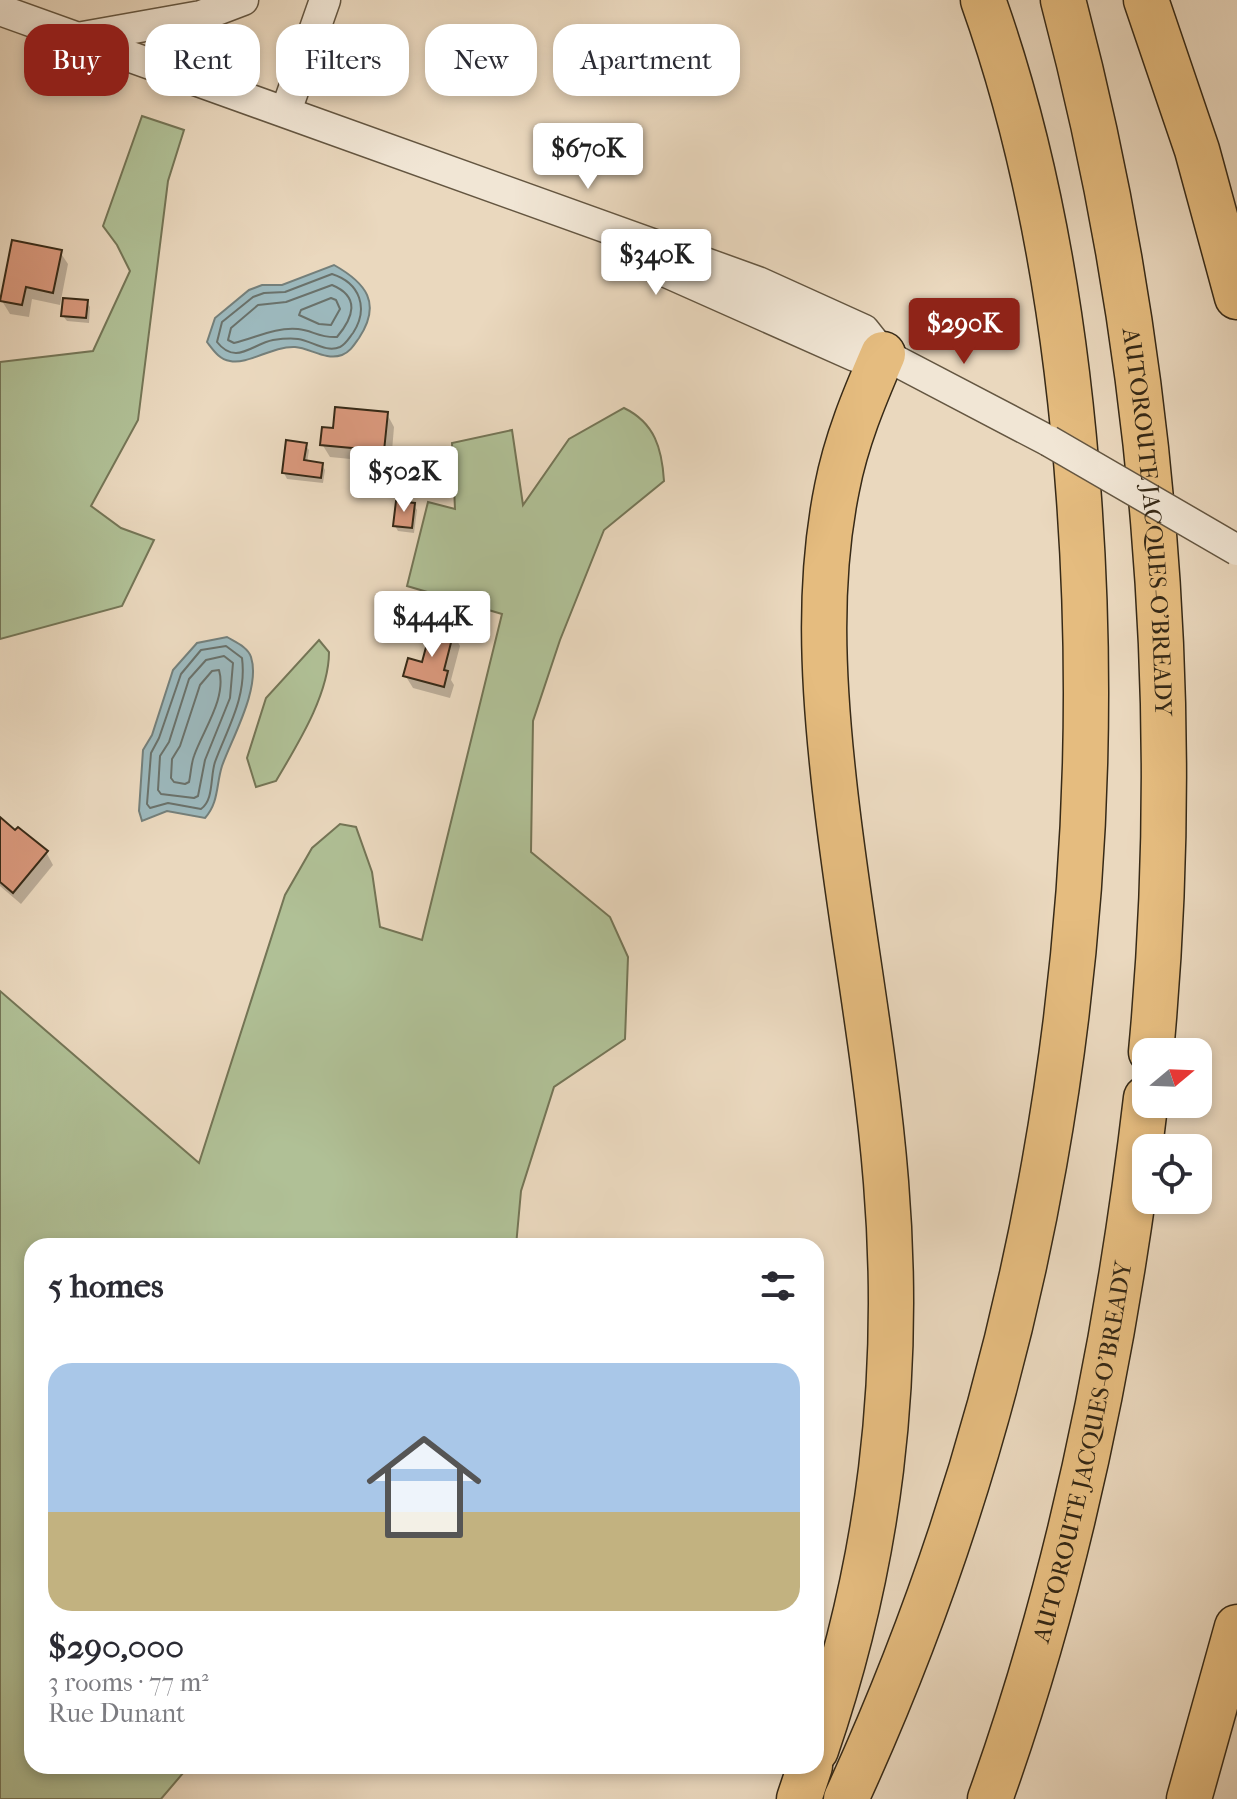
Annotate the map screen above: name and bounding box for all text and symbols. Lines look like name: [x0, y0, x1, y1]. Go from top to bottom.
chip: Buy: [24, 24, 129, 96]
chip: Rent: [145, 24, 260, 96]
chip: Filters: [276, 24, 409, 96]
chip: New: [425, 24, 537, 96]
chip: Apartment: [553, 24, 740, 96]
pin: $670K: [532, 123, 644, 191]
text: $670K: [551, 133, 625, 164]
pin: $340K: [600, 229, 712, 297]
text: $340K: [619, 239, 693, 270]
pin: $290K: [908, 298, 1020, 366]
text: $290K: [927, 308, 1001, 339]
street label: AUTOROUTE JACQUES-O'BREADY: [1117, 325, 1177, 717]
pin: $502K: [348, 446, 460, 514]
text: $502K: [368, 456, 440, 487]
pin: $444K: [376, 591, 488, 659]
text: $444K: [392, 601, 472, 632]
north arrow: [1132, 1038, 1212, 1118]
map controls: [1132, 1038, 1212, 1214]
button: locate: [1132, 1134, 1212, 1214]
street label: AUTOROUTE JACQUES-O'BREADY: [1027, 1258, 1138, 1647]
icon: filters: [756, 1264, 800, 1308]
text: 5 homes: [48, 1266, 163, 1306]
icon: home: [352, 1415, 496, 1559]
text: $290,000: [48, 1627, 184, 1667]
text: 3 rooms · 77 m²: [48, 1667, 209, 1698]
text: Rue Dunant: [48, 1698, 185, 1729]

